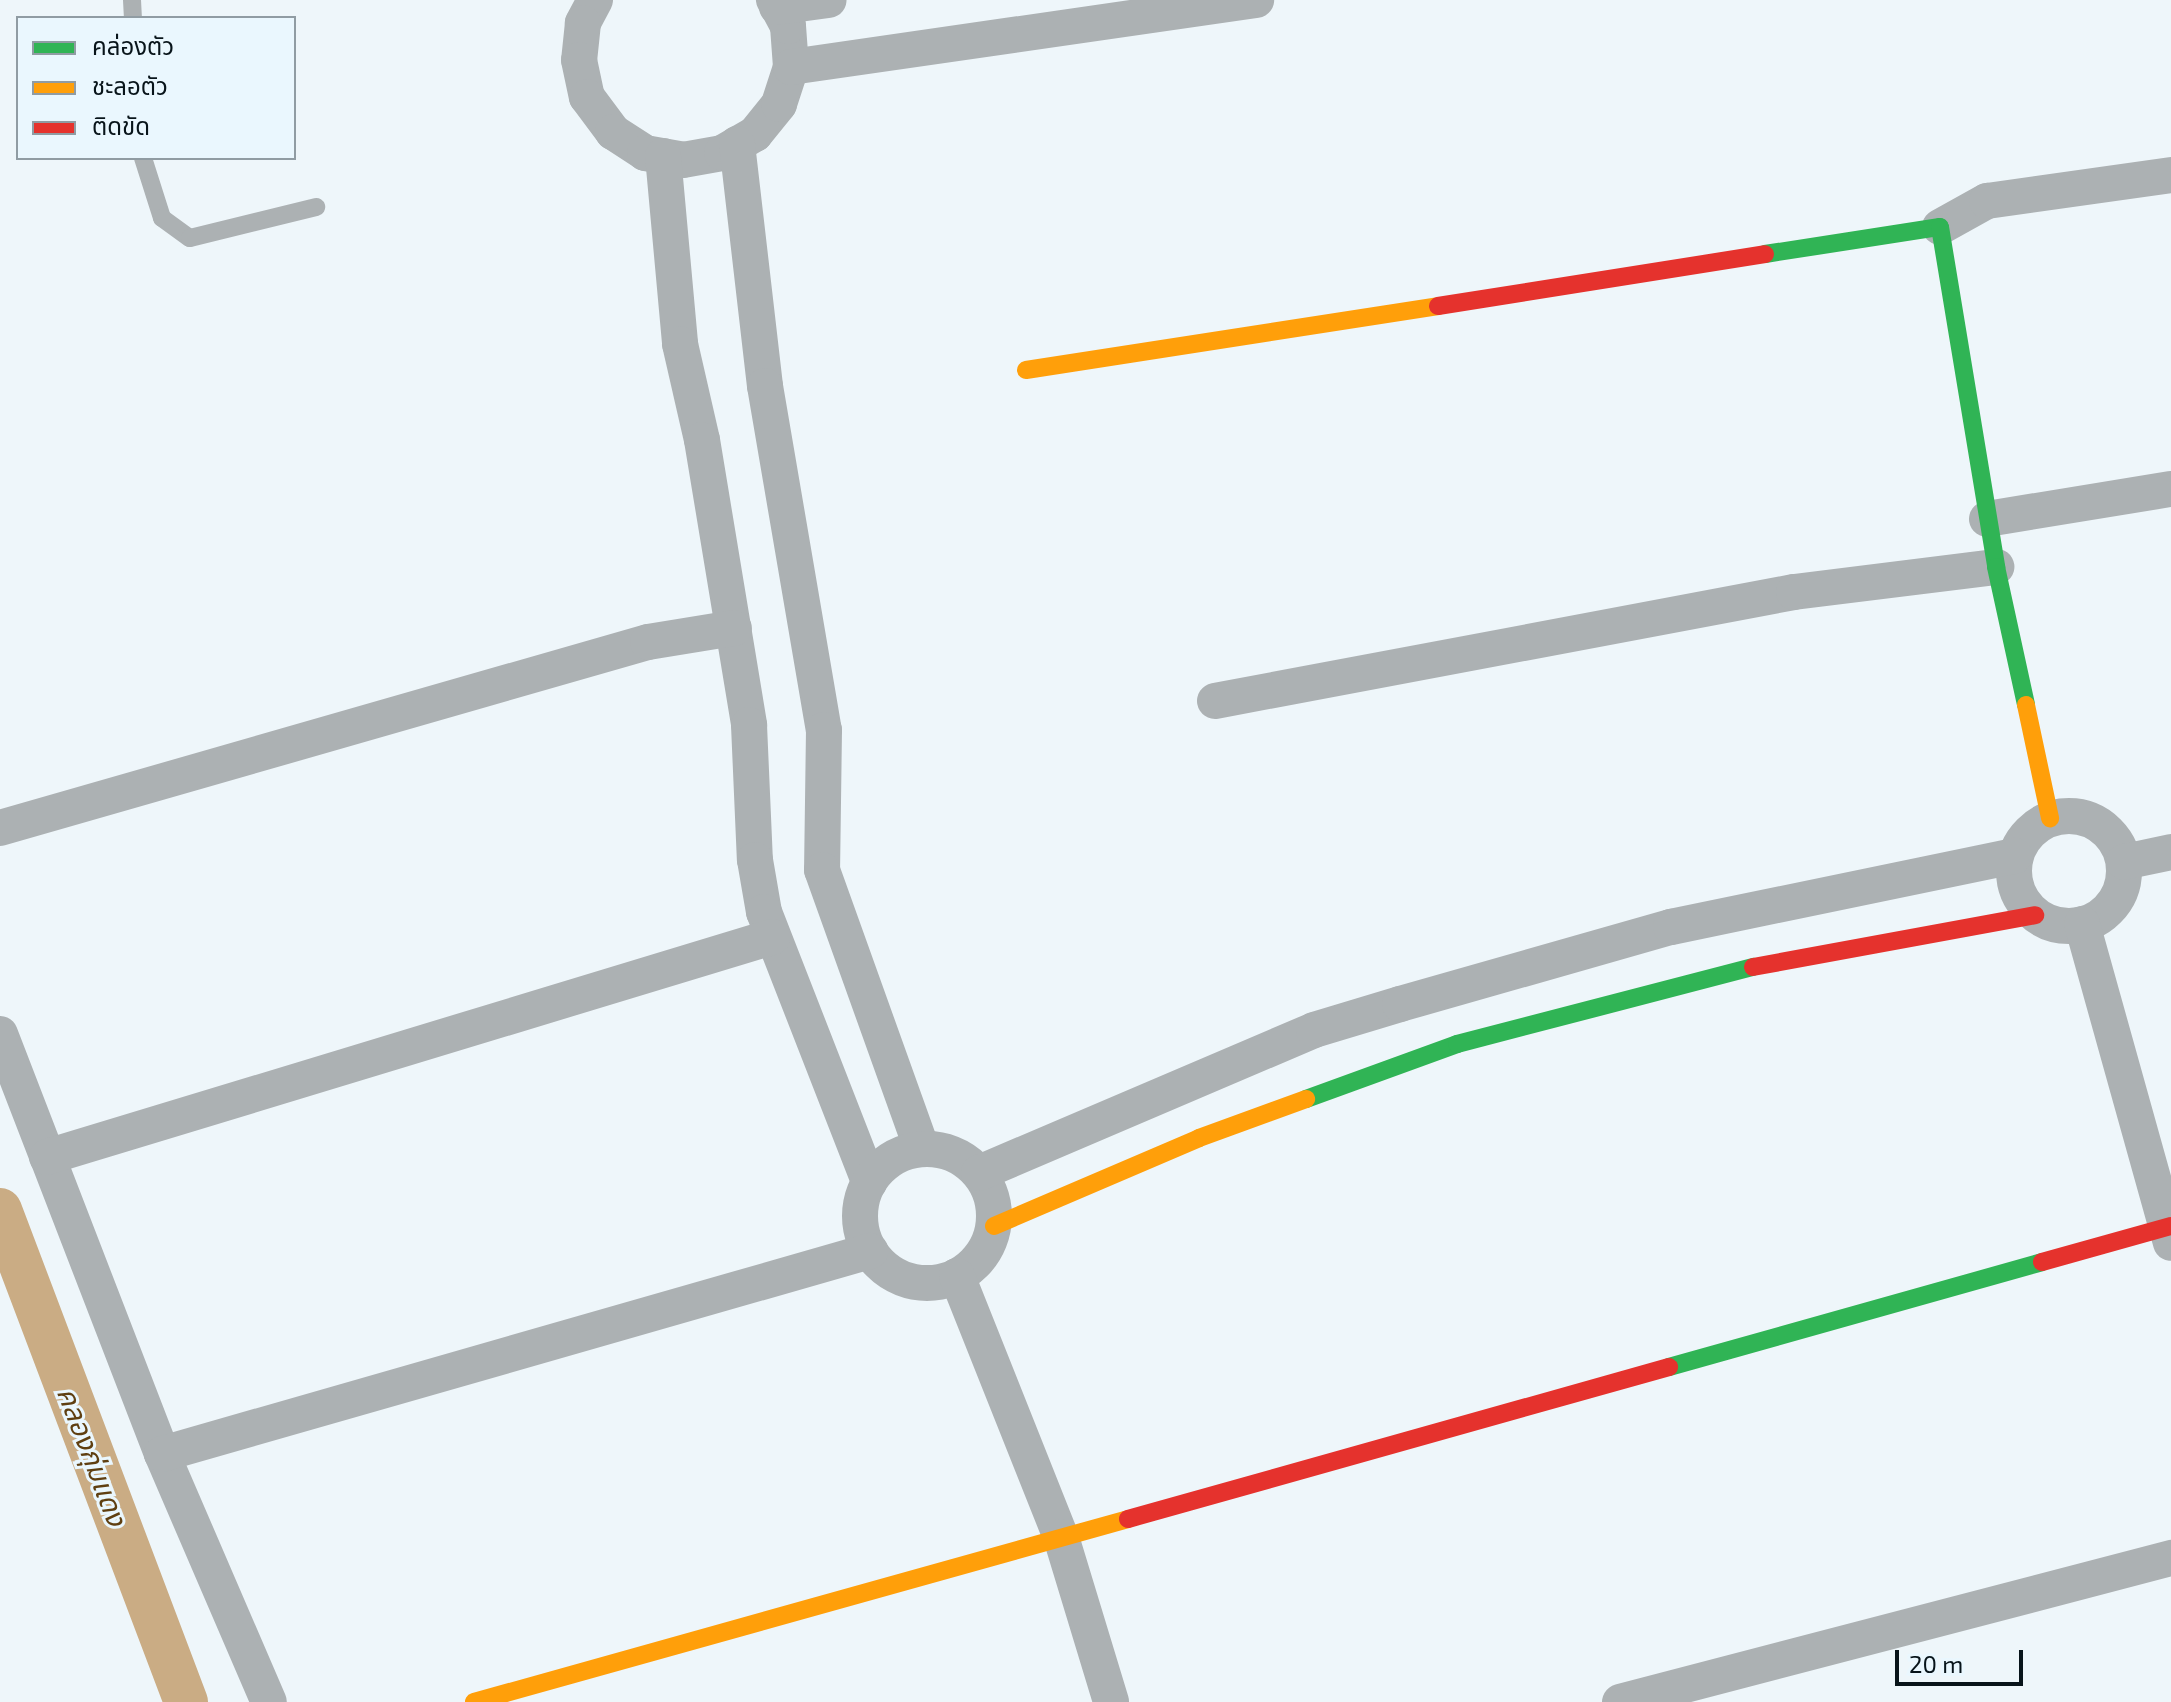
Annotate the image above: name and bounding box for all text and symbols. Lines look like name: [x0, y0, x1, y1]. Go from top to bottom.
legend: [16, 16, 296, 160]
text: คล่องตัว: [92, 31, 174, 60]
text: ชะลอตัว: [92, 71, 168, 100]
text: ติดขัด: [92, 111, 150, 140]
water label: คลองกุ่มแดง: [51, 1382, 135, 1530]
scale bar: [1899, 1634, 2027, 1684]
text: 20 m: [1909, 1649, 1963, 1678]

